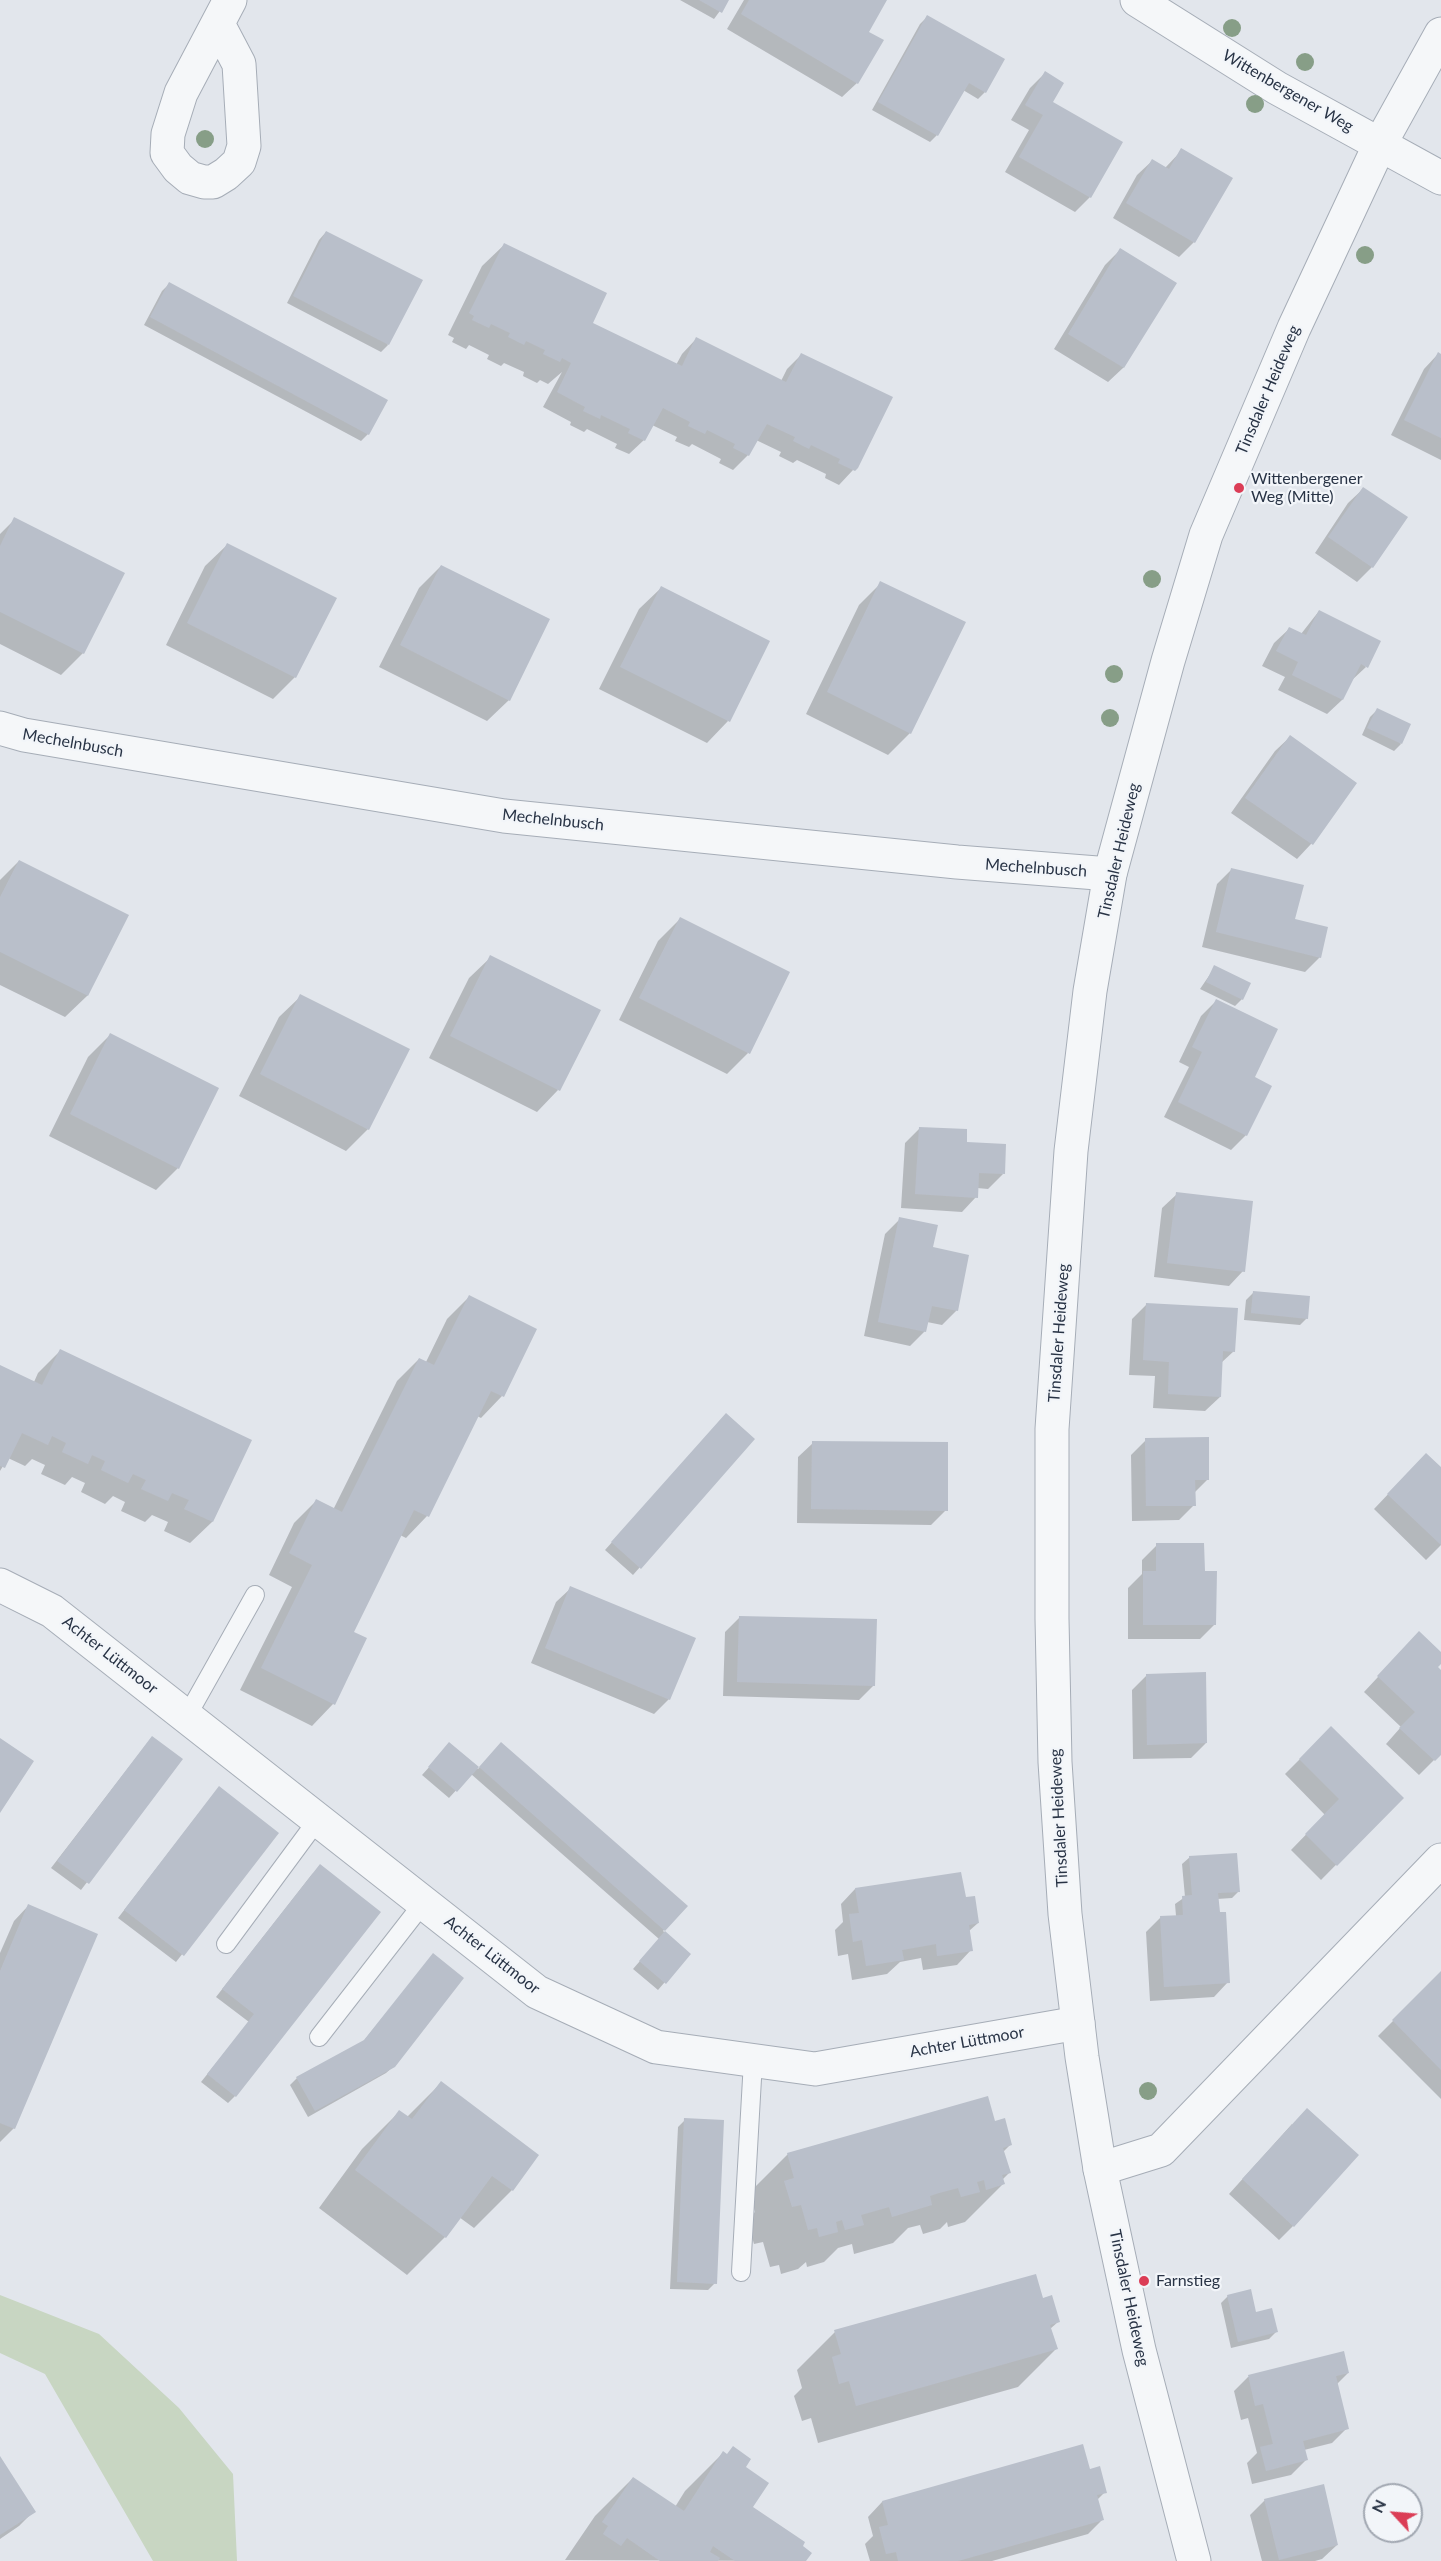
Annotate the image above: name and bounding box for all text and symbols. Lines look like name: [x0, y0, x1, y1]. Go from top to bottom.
street label: Wittenbergener Weg: [1219, 46, 1357, 136]
street label: Tinsdaler Heideweg: [1232, 322, 1304, 458]
place label: Wittenbergener Weg (Mitte): [1251, 469, 1363, 507]
marker: Wittenbergener Weg (Mitte): [1232, 481, 1246, 495]
street label: Mechelnbusch: [21, 725, 125, 761]
street label: Tinsdaler Heideweg: [1094, 781, 1144, 921]
street label: Mechelnbusch: [501, 805, 605, 835]
street label: Mechelnbusch: [984, 855, 1088, 881]
street label: Tinsdaler Heideweg: [1045, 1263, 1073, 1403]
street label: Achter Lüttmoor: [58, 1612, 162, 1698]
street label: Tinsdaler Heideweg: [1046, 1748, 1072, 1888]
street label: Achter Lüttmoor: [440, 1912, 544, 1998]
street label: Achter Lüttmoor: [908, 2022, 1026, 2062]
street label: Tinsdaler Heideweg: [1105, 2228, 1153, 2368]
place label: Farnstieg: [1156, 2271, 1220, 2291]
marker: Farnstieg: [1137, 2274, 1151, 2288]
north arrow: [1363, 2483, 1423, 2543]
text: N: [1367, 2496, 1389, 2515]

